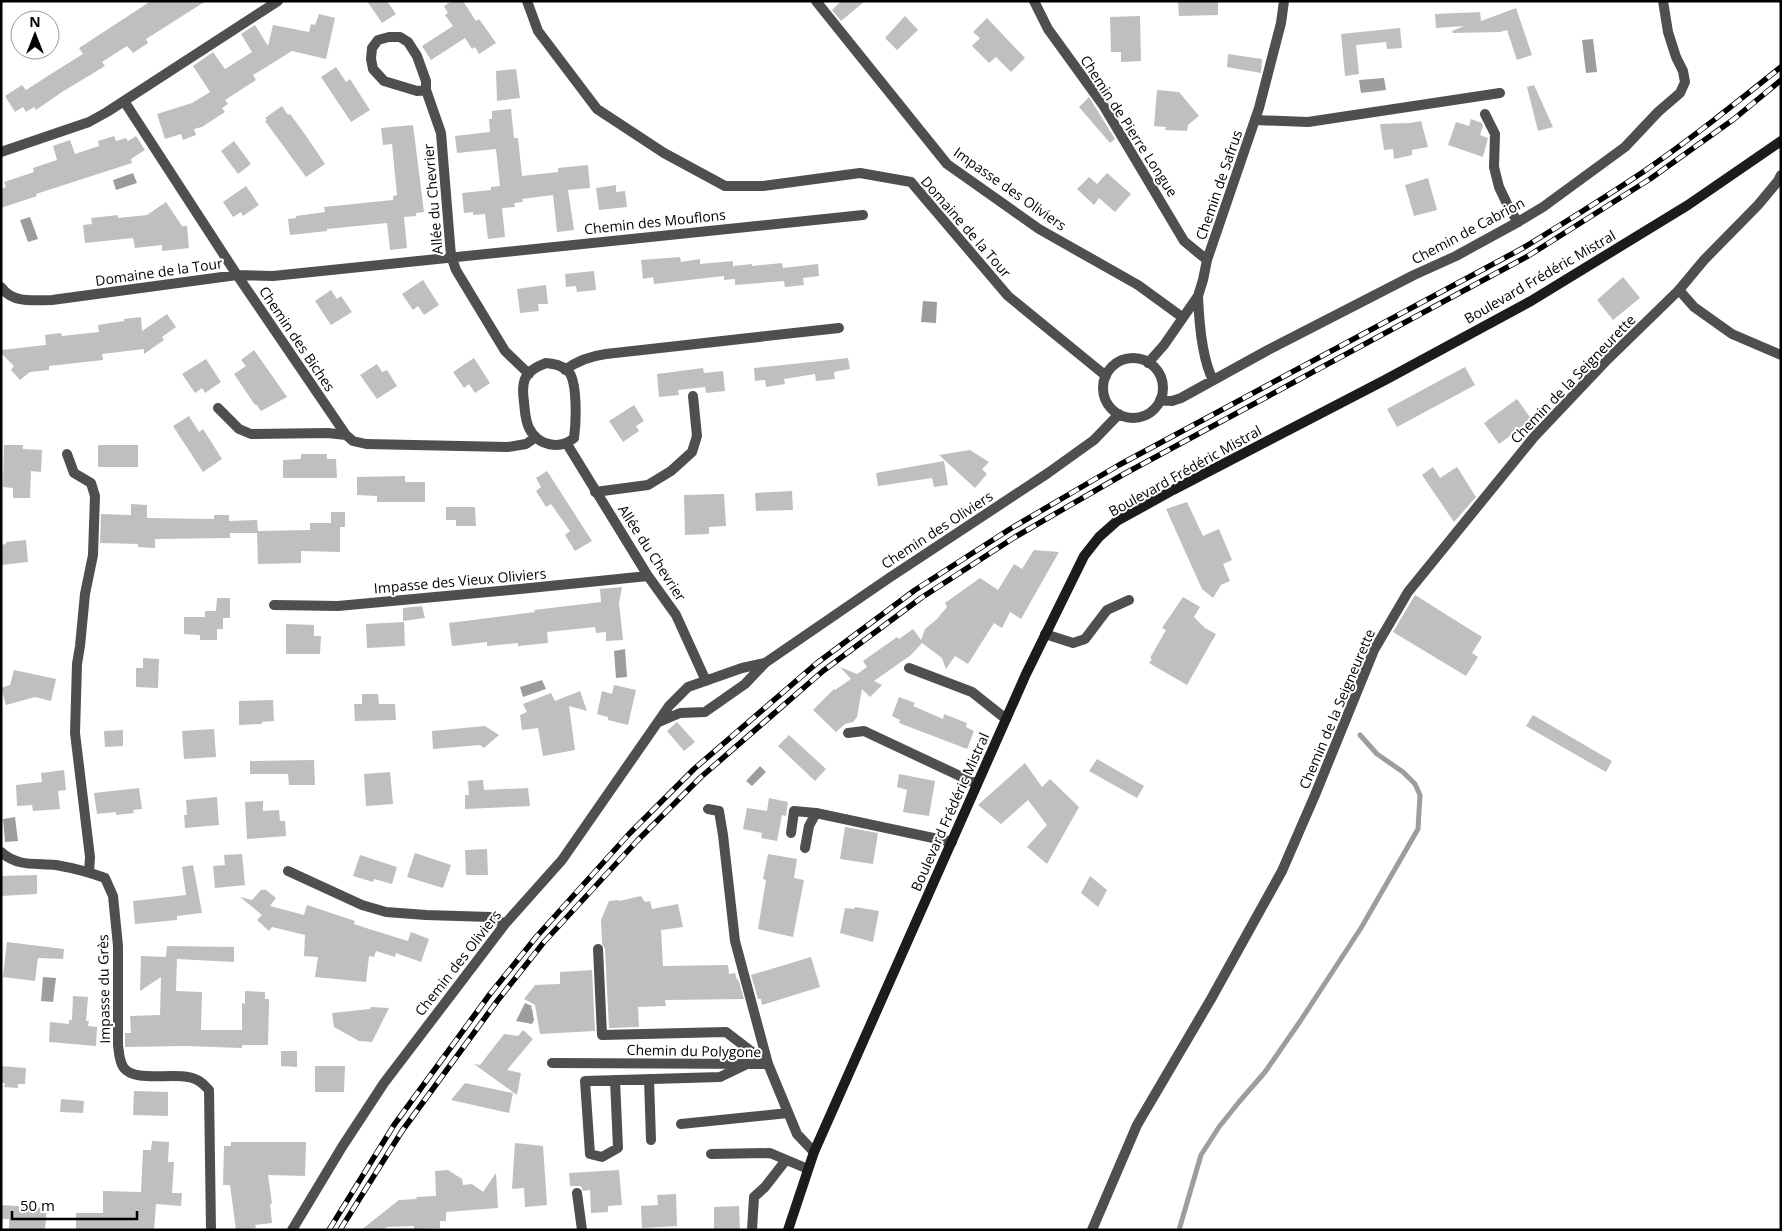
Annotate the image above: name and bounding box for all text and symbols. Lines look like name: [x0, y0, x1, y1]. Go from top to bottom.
north arrow: [10, 10, 60, 60]
text: N: [29, 12, 41, 31]
street label: Chemin de Pierre Longue: [1076, 51, 1182, 200]
street label: Chemin de Safrus: [1191, 127, 1246, 242]
street label: Allée du Chevrier: [418, 143, 447, 255]
street label: Impasse des Oliviers: [950, 143, 1071, 235]
street label: Domaine de la Tour: [917, 172, 1016, 282]
street label: Chemin de Cabrion: [1408, 193, 1528, 268]
street label: Chemin des Mouflons: [583, 205, 727, 238]
street label: Boulevard Frédéric Mistral: [1461, 225, 1619, 328]
street label: Domaine de la Tour: [94, 253, 224, 290]
street label: Chemin des Biches: [255, 282, 340, 395]
street label: Chemin de la Seigneurette: [1506, 310, 1639, 447]
street label: Boulevard Frédéric Mistral: [1105, 421, 1264, 521]
street label: Chemin des Oliviers: [877, 486, 996, 573]
street label: Allée du Chevrier: [614, 501, 691, 605]
street label: Impasse des Vieux Oliviers: [373, 563, 547, 597]
street label: Chemin de la Seigneurette: [1294, 626, 1379, 792]
street label: Boulevard Frédéric Mistral: [906, 729, 993, 894]
street label: Chemin des Oliviers: [410, 906, 505, 1020]
street label: Impasse du Grès: [93, 934, 114, 1044]
street label: Chemin du Polygone: [627, 1040, 762, 1061]
scale bar: [12, 1188, 138, 1220]
text: 50 m: [20, 1195, 55, 1215]

